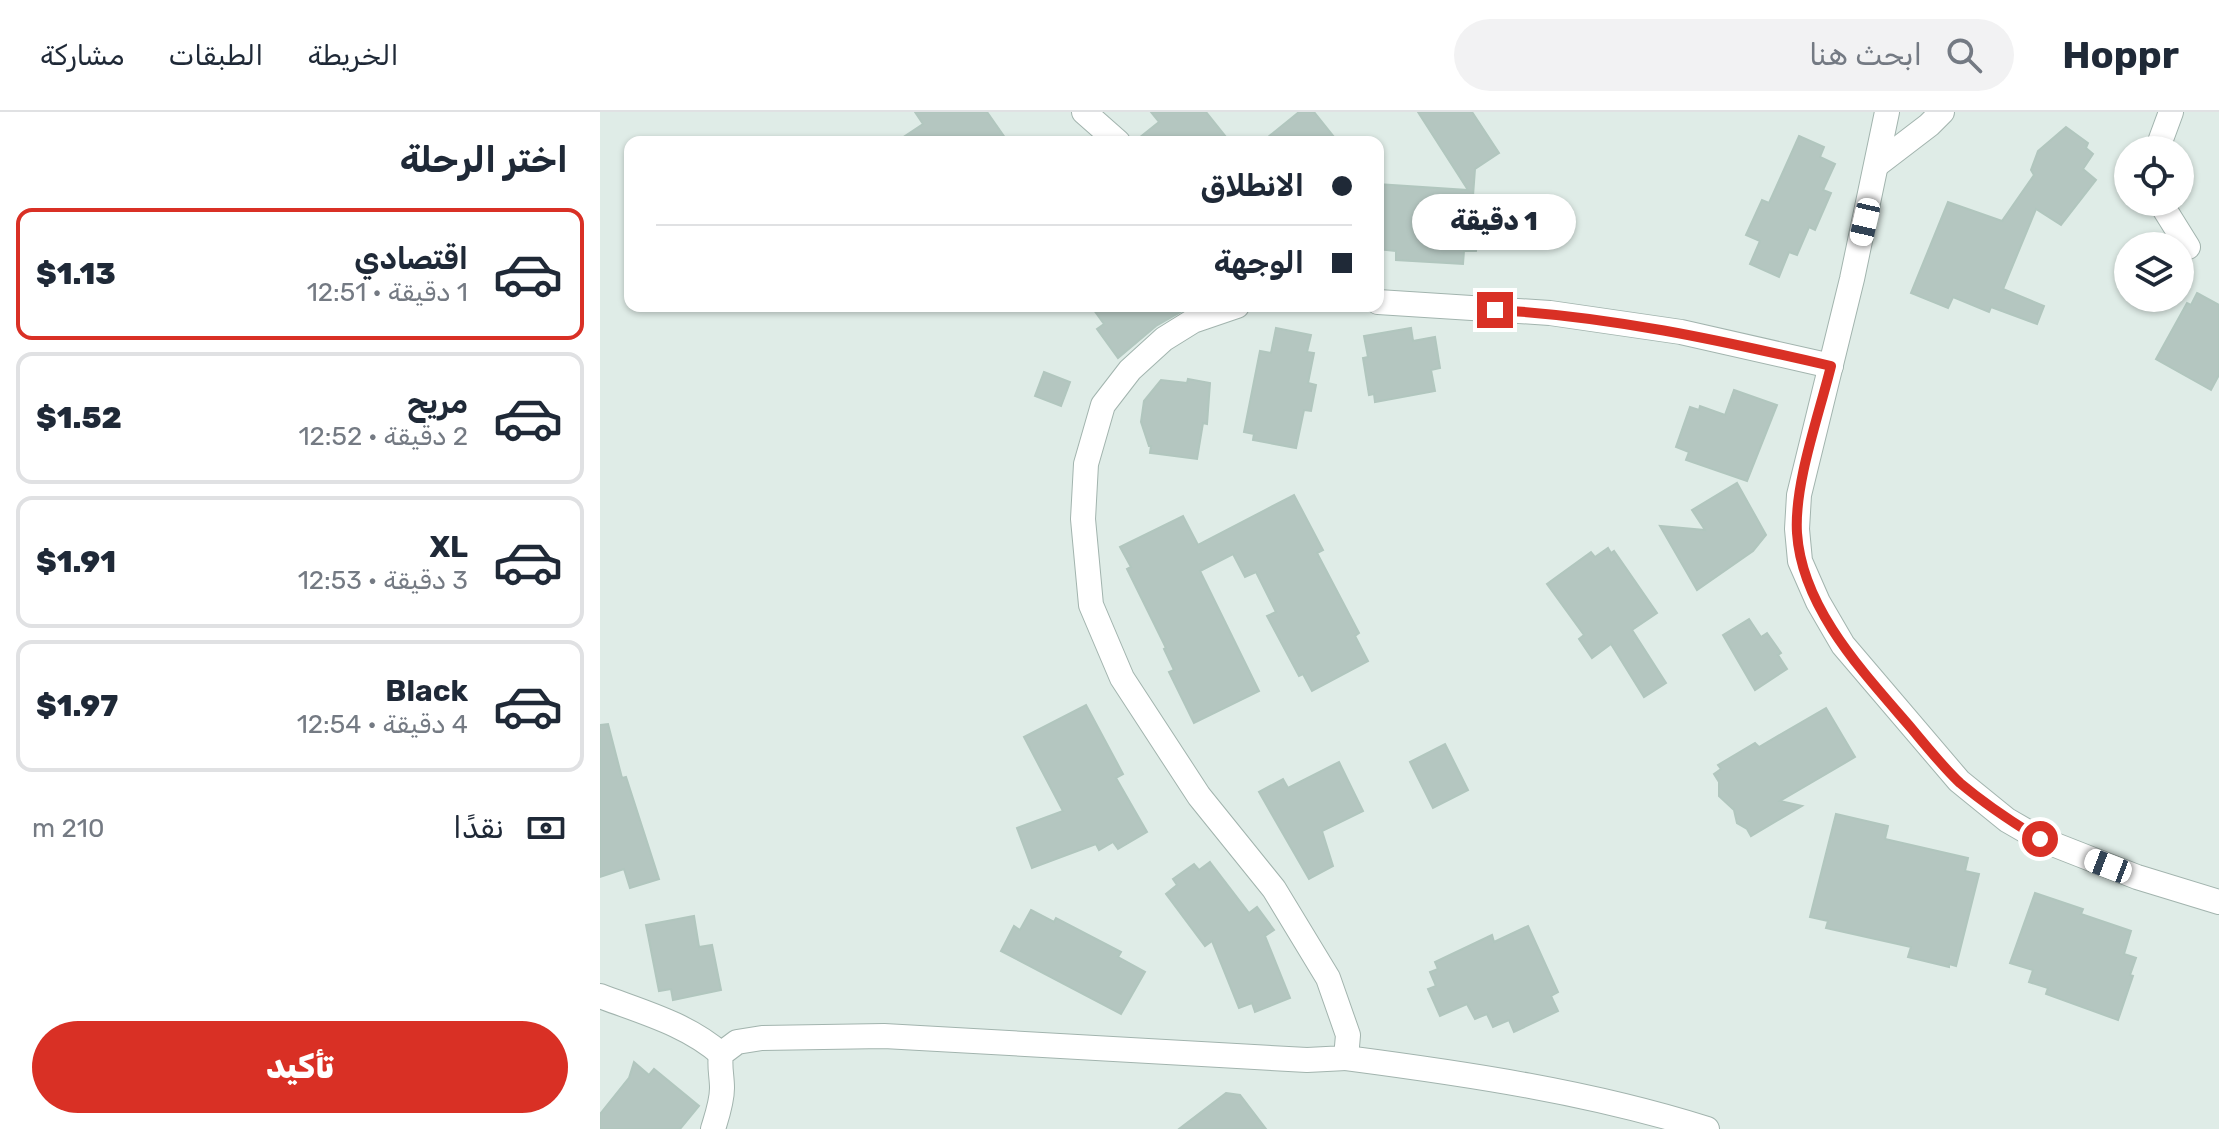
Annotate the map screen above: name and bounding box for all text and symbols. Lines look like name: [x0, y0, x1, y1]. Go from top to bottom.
search box: [1454, 19, 2014, 91]
text: Hoppr: [2062, 32, 2179, 78]
icon: search: [1942, 33, 1986, 77]
text: ابحث هنا: [1809, 37, 1922, 73]
text: مشاركة: [40, 39, 124, 72]
text: الطبقات: [168, 39, 263, 72]
text: الخريطة: [307, 39, 399, 72]
map controls: [2114, 136, 2194, 312]
button: locate: [2114, 136, 2194, 216]
text: اختر الرحلة: [400, 138, 568, 181]
text: الانطلاق: [1200, 168, 1304, 204]
callout: 1 دقيقة: [1413, 194, 1577, 250]
car: [1848, 196, 1882, 248]
text: 1 دقيقة: [1450, 206, 1538, 237]
button: layers: [2114, 232, 2194, 312]
icon: car: [492, 238, 564, 310]
text: اقتصادي: [354, 241, 468, 277]
text: الوجهة: [1214, 245, 1304, 281]
text: $1.13: [36, 256, 116, 292]
text: 1 دقيقة · 12:51: [307, 277, 468, 308]
route end: [1477, 292, 1513, 328]
icon: car: [492, 382, 564, 454]
text: مريح: [407, 385, 468, 421]
text: $1.52: [36, 400, 122, 436]
text: 2 دقيقة · 12:52: [298, 421, 468, 452]
icon: car: [492, 526, 564, 598]
text: XL: [429, 529, 468, 565]
text: $1.91: [36, 544, 116, 580]
text: 3 دقيقة · 12:53: [298, 565, 468, 596]
icon: car: [492, 670, 564, 742]
text: Black: [385, 673, 468, 709]
text: $1.97: [36, 688, 118, 724]
text: 4 دقيقة · 12:54: [297, 709, 468, 740]
icon: cash: [524, 806, 568, 850]
text: نقدًا: [453, 810, 504, 846]
text: 210 m: [32, 813, 104, 844]
route start: [2022, 821, 2058, 857]
car: [2081, 846, 2135, 886]
button: تأكيد: [32, 1021, 568, 1113]

